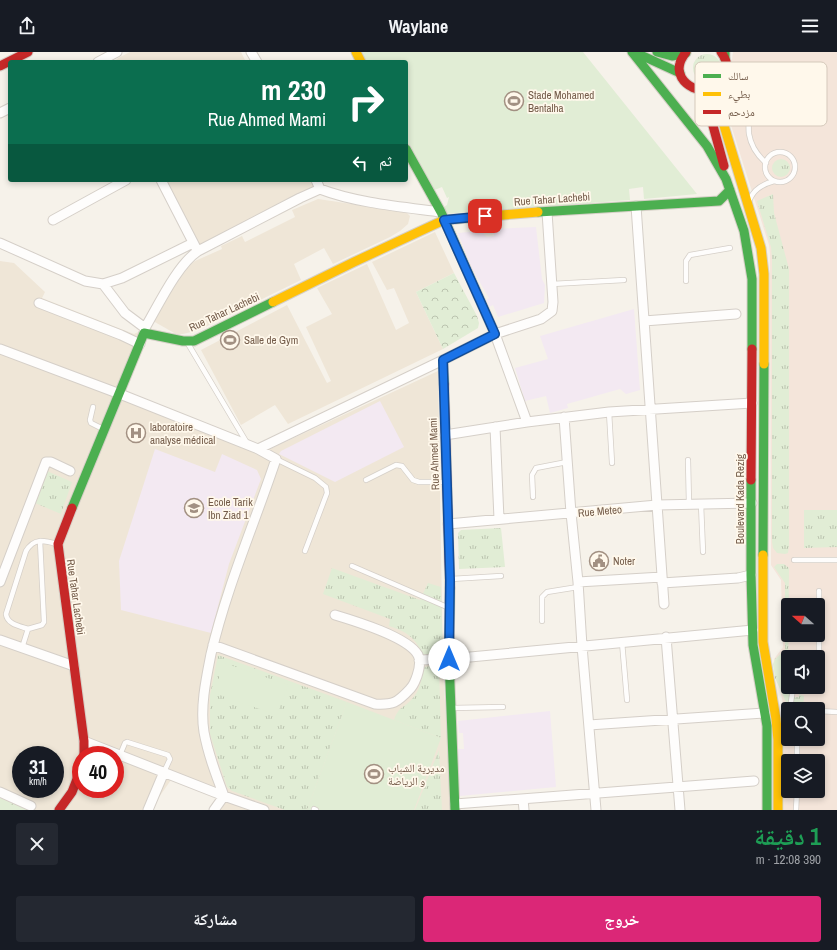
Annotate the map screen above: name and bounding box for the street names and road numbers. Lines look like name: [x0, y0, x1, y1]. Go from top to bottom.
street label: Rue Tahar Lachebi: [513, 189, 591, 209]
street label: Rue Tahar Lachebi: [186, 290, 262, 334]
street label: Rue Ahmed Mami: [426, 418, 442, 490]
street label: Boulevard Kada Rezig: [733, 454, 747, 544]
street label: Rue Meteo: [577, 502, 623, 520]
street label: Rue Tahar Lachebi: [64, 558, 88, 636]

